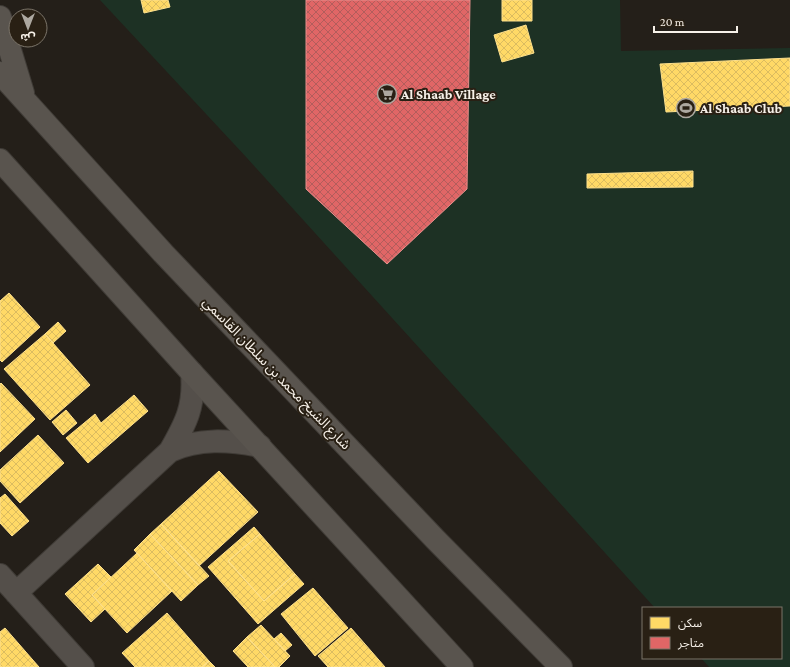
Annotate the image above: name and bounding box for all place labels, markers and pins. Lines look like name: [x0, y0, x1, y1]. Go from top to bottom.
supermarket icon: Al Shaab Village: [376, 83, 398, 105]
place label: Al Shaab Village: [400, 86, 496, 102]
sports icon: Al Shaab Club: [675, 97, 697, 119]
place label: Al Shaab Club: [699, 100, 783, 116]

